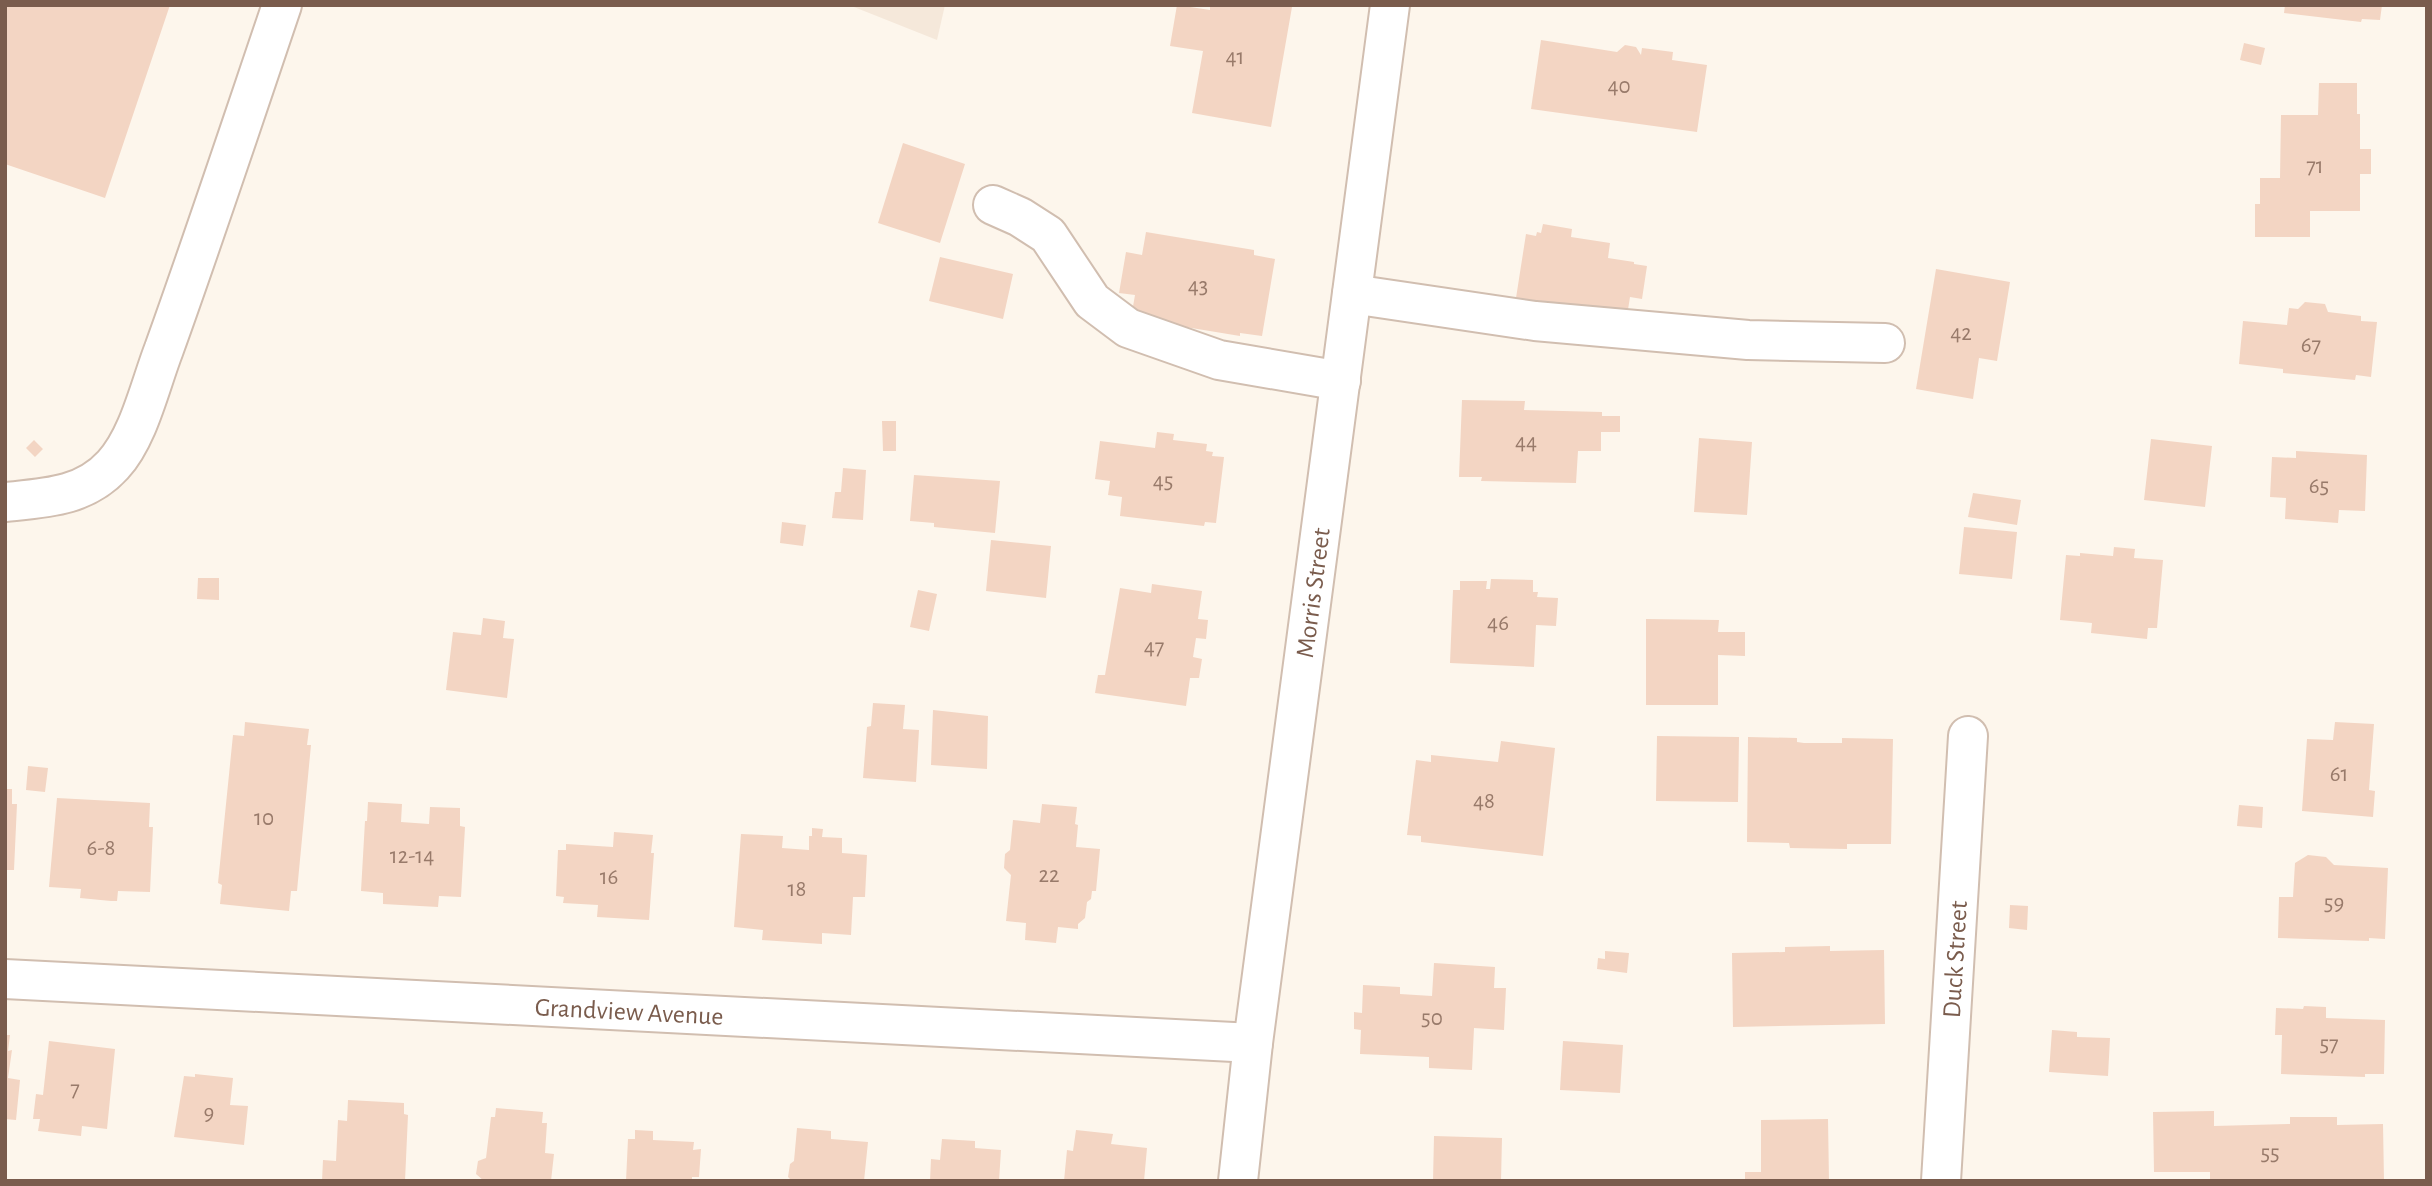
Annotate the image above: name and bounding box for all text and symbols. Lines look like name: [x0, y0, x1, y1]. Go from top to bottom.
house number: 41: [1226, 46, 1244, 69]
house number: 40: [1607, 75, 1631, 98]
house number: 71: [2306, 155, 2324, 178]
house number: 43: [1188, 275, 1208, 298]
house number: 42: [1950, 322, 1972, 345]
house number: 67: [2301, 334, 2321, 357]
house number: 44: [1515, 431, 1537, 454]
house number: 45: [1153, 470, 1173, 493]
house number: 65: [2309, 475, 2329, 498]
street label: Morris Street: [1292, 526, 1335, 659]
house number: 46: [1487, 612, 1509, 635]
house number: 47: [1144, 636, 1164, 659]
house number: 61: [2330, 763, 2348, 786]
house number: 48: [1473, 790, 1495, 813]
house number: 10: [254, 807, 274, 830]
house number: 6-8: [87, 837, 115, 860]
house number: 12-14: [390, 845, 434, 868]
house number: 22: [1039, 864, 1059, 887]
house number: 16: [600, 866, 618, 889]
house number: 18: [788, 878, 806, 901]
house number: 59: [2324, 892, 2344, 915]
street label: Duck Street: [1939, 900, 1972, 1019]
street label: Grandview Avenue: [534, 994, 724, 1030]
house number: 50: [1421, 1007, 1443, 1030]
house number: 57: [2319, 1033, 2339, 1056]
house number: 7: [70, 1078, 80, 1101]
house number: 9: [204, 1102, 214, 1125]
house number: 55: [2260, 1142, 2280, 1165]

